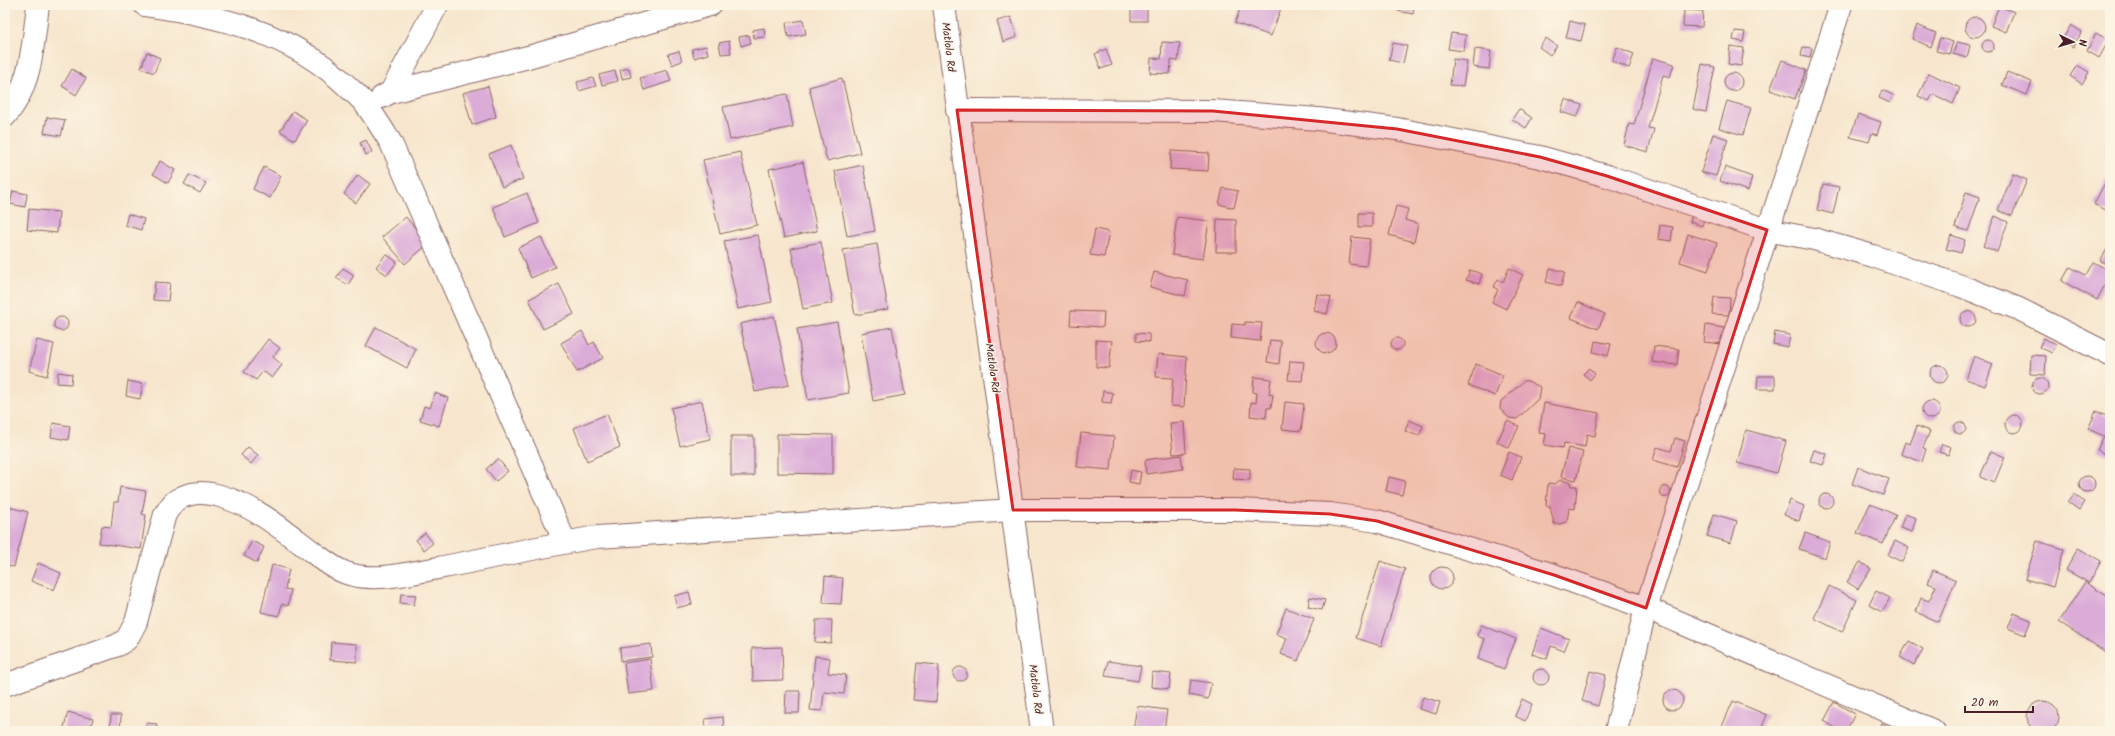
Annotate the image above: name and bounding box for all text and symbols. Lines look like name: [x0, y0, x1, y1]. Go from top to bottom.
street label: Matlola Rd: [936, 21, 960, 74]
north arrow: [2053, 22, 2093, 62]
text: N: [2073, 39, 2091, 47]
street label: Matlola Rd: [980, 342, 1004, 395]
street label: Matlola Rd: [1023, 663, 1047, 716]
scale bar: [1965, 688, 2033, 714]
text: 20 m: [1971, 693, 1999, 712]

